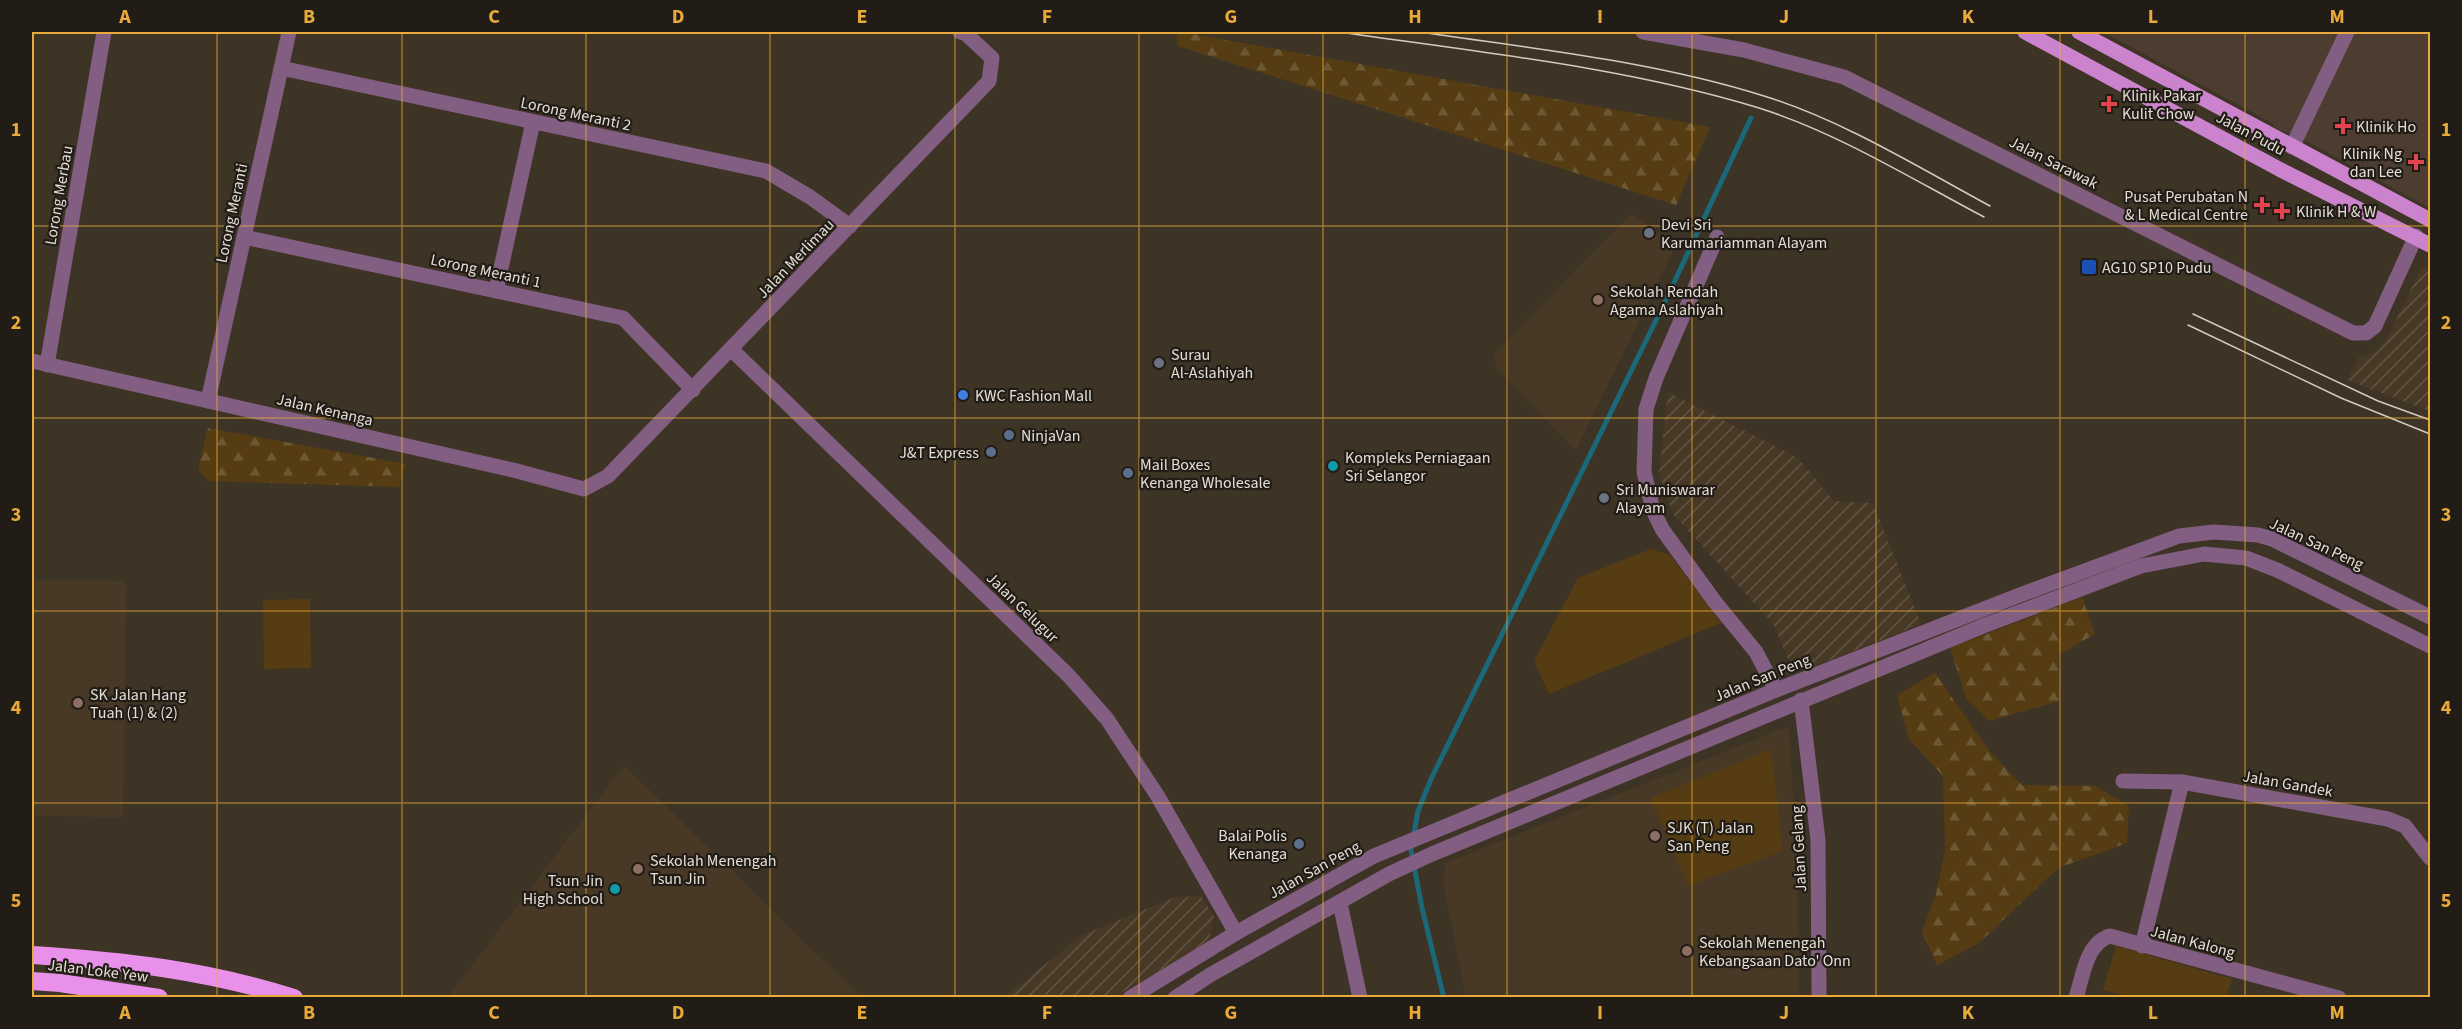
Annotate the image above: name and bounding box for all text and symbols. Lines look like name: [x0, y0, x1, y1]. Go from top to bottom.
text: A: [118, 3, 131, 31]
text: B: [303, 3, 315, 31]
text: C: [488, 3, 500, 31]
text: D: [672, 3, 684, 31]
text: E: [857, 3, 867, 31]
text: F: [1042, 3, 1052, 31]
text: G: [1225, 3, 1237, 31]
text: H: [1408, 3, 1422, 31]
text: I: [1597, 3, 1603, 31]
text: J: [1779, 3, 1789, 31]
text: K: [1962, 3, 1975, 31]
text: L: [2148, 3, 2158, 31]
text: M: [2329, 3, 2345, 31]
place label: Klinik Pakar Kulit Chow: [2122, 85, 2201, 125]
street label: Lorong Meranti 2: [519, 92, 633, 136]
marker: Klinik Pakar Kulit Chow: [2100, 95, 2118, 113]
street label: Jalan Pudu: [2212, 107, 2289, 161]
text: 1: [11, 116, 21, 144]
place label: Klinik Ho: [2356, 116, 2416, 138]
text: 1: [2441, 116, 2451, 144]
marker: Klinik Ho: [2334, 117, 2352, 135]
street label: Jalan Sarawak: [2005, 131, 2102, 195]
place label: Klinik Ng dan Lee: [2342, 143, 2402, 183]
street label: Lorong Merbau: [39, 144, 79, 247]
marker: Klinik Ng dan Lee: [2407, 153, 2425, 171]
street label: Lorong Meranti: [211, 161, 253, 265]
place label: Pusat Perubatan N & L Medical Centre: [2124, 186, 2248, 226]
marker: Pusat Perubatan N & L Medical Centre: [2253, 196, 2271, 214]
place label: Klinik H & W: [2296, 201, 2377, 223]
marker: Klinik H & W: [2273, 202, 2291, 220]
street label: Jalan Merlimau: [752, 214, 839, 303]
place label: Devi Sri Karumariamman Alayam: [1661, 214, 1827, 254]
marker: Devi Sri Karumariamman Alayam: [1642, 226, 1656, 240]
street label: Lorong Meranti 1: [429, 249, 543, 293]
place label: AG10 SP10 Pudu: [2102, 257, 2212, 279]
marker: AG10 SP10 Pudu: [2080, 258, 2098, 276]
place label: Sekolah Rendah Agama Aslahiyah: [1610, 281, 1724, 321]
marker: Sekolah Rendah Agama Aslahiyah: [1591, 293, 1605, 307]
text: 2: [11, 309, 21, 337]
text: 2: [2441, 309, 2451, 337]
place label: Surau Al-Aslahiyah: [1171, 344, 1253, 384]
marker: Surau Al-Aslahiyah: [1152, 356, 1166, 370]
place label: KWC Fashion Mall: [975, 385, 1092, 407]
street label: Jalan Kenanga: [274, 388, 375, 432]
marker: KWC Fashion Mall: [956, 388, 970, 402]
place label: NinjaVan: [1021, 425, 1081, 447]
marker: NinjaVan: [1002, 428, 1016, 442]
place label: J&T Express: [899, 442, 979, 464]
marker: J&T Express: [984, 445, 998, 459]
place label: Kompleks Perniagaan Sri Selangor: [1345, 447, 1490, 487]
place label: Mail Boxes Kenanga Wholesale: [1140, 454, 1271, 494]
marker: Kompleks Perniagaan Sri Selangor: [1326, 459, 1340, 473]
marker: Mail Boxes Kenanga Wholesale: [1121, 466, 1135, 480]
place label: Sri Muniswarar Alayam: [1616, 479, 1716, 519]
marker: Sri Muniswarar Alayam: [1597, 491, 1611, 505]
text: 3: [11, 501, 21, 529]
text: 3: [2441, 501, 2451, 529]
street label: Jalan San Peng: [2266, 512, 2367, 575]
street label: Jalan Gelugur: [981, 568, 1064, 648]
street label: Jalan San Peng: [1711, 649, 1814, 707]
place label: SK Jalan Hang Tuah (1) & (2): [90, 684, 186, 724]
text: 4: [11, 694, 22, 722]
text: 4: [2441, 694, 2452, 722]
marker: SK Jalan Hang Tuah (1) & (2): [71, 696, 85, 710]
street label: Jalan Gandek: [2241, 765, 2335, 803]
street label: Jalan Gelang: [1786, 805, 1812, 893]
place label: SJK (T) Jalan San Peng: [1667, 817, 1754, 857]
place label: Balai Polis Kenanga: [1218, 825, 1287, 865]
marker: SJK (T) Jalan San Peng: [1648, 829, 1662, 843]
street label: Jalan San Peng: [1265, 836, 1364, 904]
marker: Balai Polis Kenanga: [1292, 837, 1306, 851]
place label: Sekolah Menengah Tsun Jin: [650, 850, 776, 890]
marker: Sekolah Menengah Tsun Jin: [631, 862, 645, 876]
place label: Tsun Jin High School: [523, 870, 603, 910]
marker: Tsun Jin High School: [608, 882, 622, 896]
text: 5: [11, 887, 21, 915]
text: 5: [2441, 887, 2451, 915]
street label: Jalan Kalong: [2148, 920, 2237, 964]
place label: Sekolah Menengah Kebangsaan Dato' Onn: [1699, 932, 1851, 972]
marker: Sekolah Menengah Kebangsaan Dato' Onn: [1680, 944, 1694, 958]
street label: Jalan Loke Yew: [46, 954, 150, 988]
text: A: [118, 999, 131, 1027]
text: B: [303, 999, 315, 1027]
text: C: [488, 999, 500, 1027]
text: D: [672, 999, 684, 1027]
text: E: [857, 999, 867, 1027]
text: F: [1042, 999, 1052, 1027]
text: G: [1225, 999, 1237, 1027]
text: H: [1408, 999, 1422, 1027]
text: I: [1597, 999, 1603, 1027]
text: J: [1779, 999, 1789, 1027]
text: K: [1962, 999, 1975, 1027]
text: L: [2148, 999, 2158, 1027]
text: M: [2329, 999, 2345, 1027]

